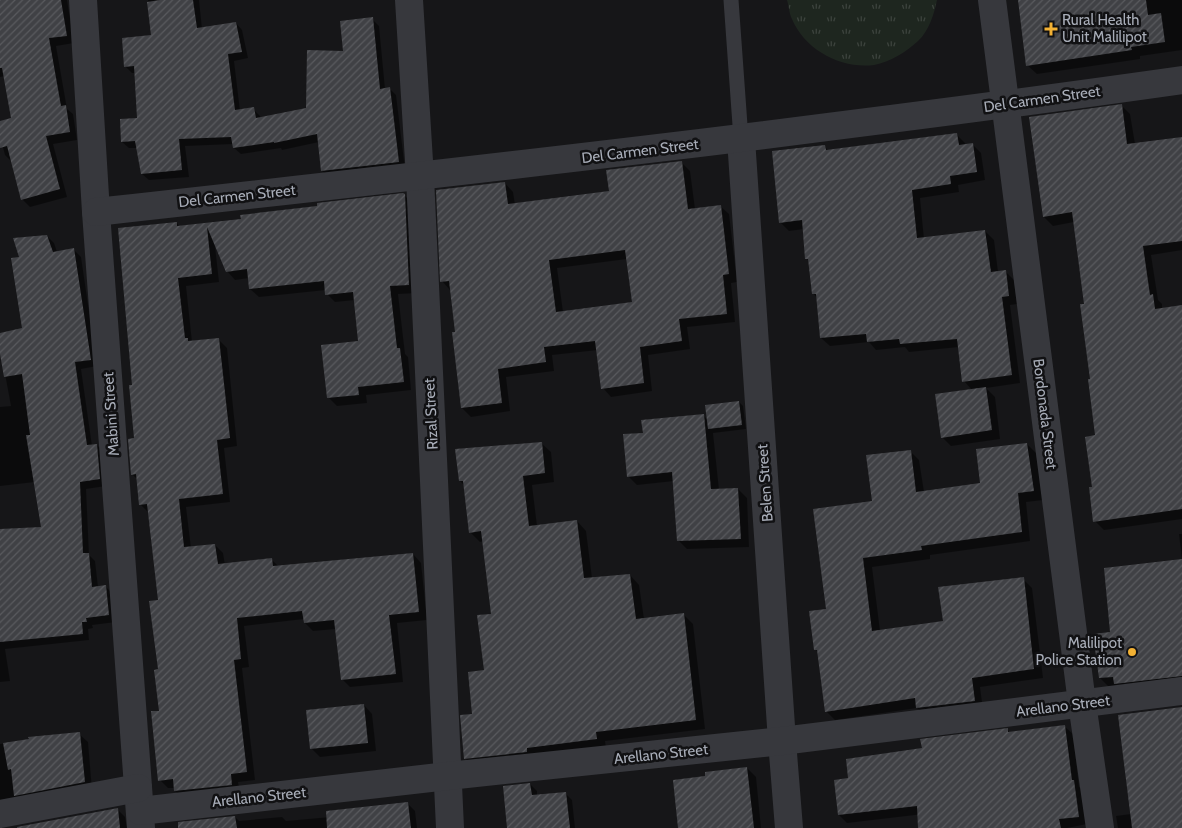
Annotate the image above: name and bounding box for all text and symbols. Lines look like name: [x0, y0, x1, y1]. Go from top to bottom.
place label: Rural Health Unit Malilipot: [1062, 11, 1147, 46]
marker: Rural Health Unit Malilipot: [1044, 22, 1058, 36]
street label: Del Carmen Street: [982, 82, 1102, 116]
street label: Del Carmen Street: [580, 135, 700, 167]
street label: Del Carmen Street: [178, 181, 296, 211]
street label: Bordonada Street: [1029, 358, 1061, 470]
street label: Mabini Street: [99, 371, 123, 457]
street label: Rizal Street: [420, 378, 442, 450]
street label: Belen Street: [753, 443, 777, 523]
place label: Malilipot Police Station: [1035, 634, 1122, 669]
marker: Malilipot Police Station: [1126, 646, 1138, 658]
street label: Arellano Street: [1015, 691, 1111, 721]
street label: Arellano Street: [613, 740, 709, 768]
street label: Arellano Street: [211, 783, 307, 811]

